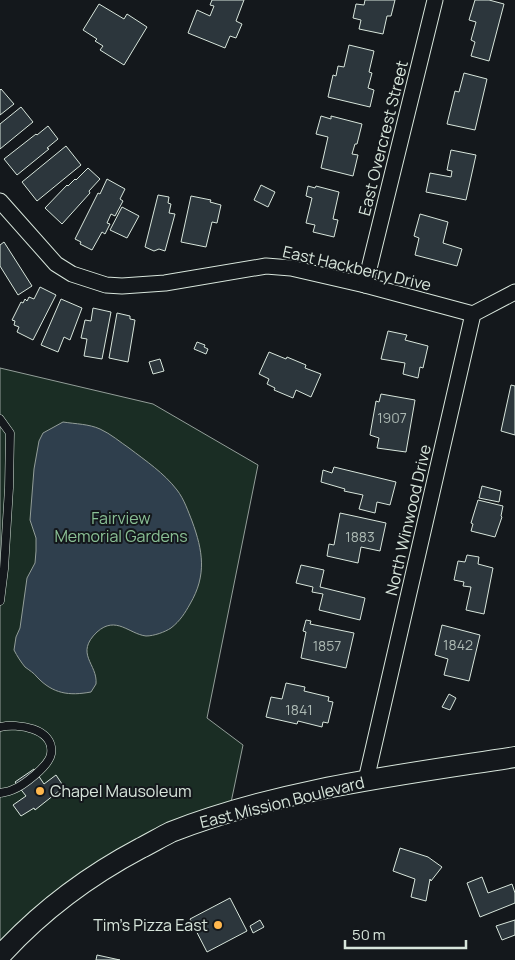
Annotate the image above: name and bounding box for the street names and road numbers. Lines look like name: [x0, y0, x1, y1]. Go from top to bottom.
street label: East Overcrest Street: [353, 58, 413, 218]
street label: East Hackberry Drive: [280, 240, 434, 296]
street label: North Winwood Drive: [380, 442, 436, 598]
street label: East Mission Boulevard: [197, 771, 367, 833]

